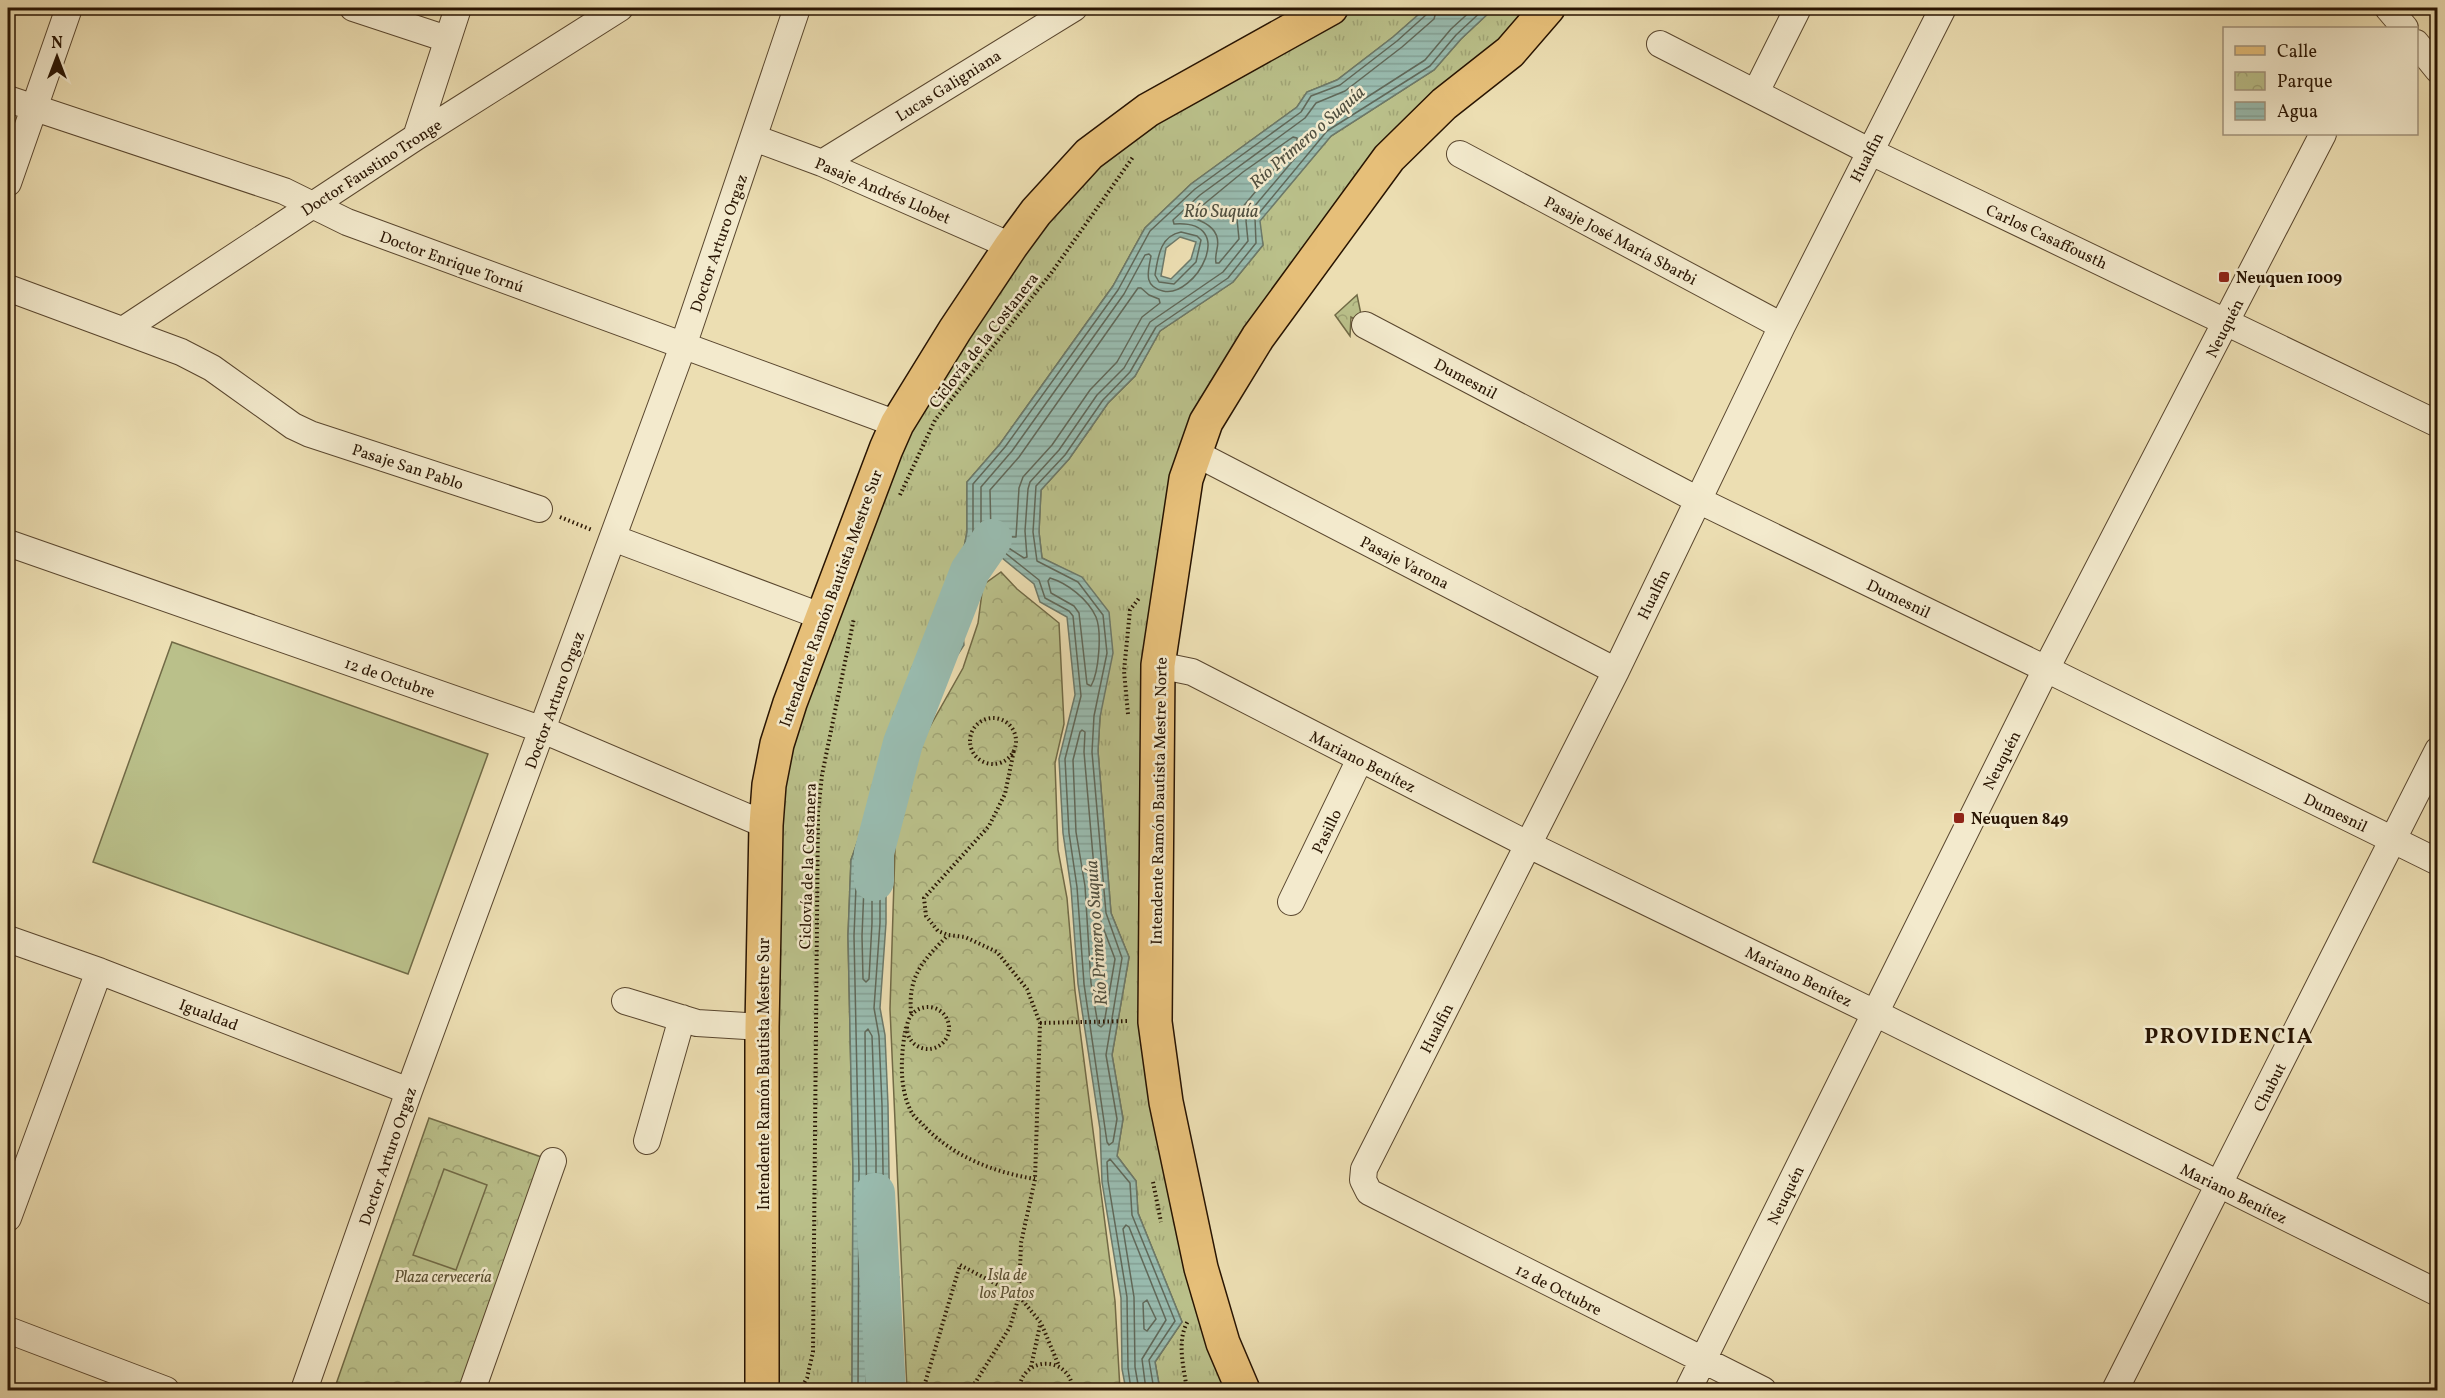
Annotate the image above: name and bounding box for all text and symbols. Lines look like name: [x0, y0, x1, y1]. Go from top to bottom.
north arrow: [27, 27, 87, 87]
legend: [2223, 27, 2418, 135]
text: N: [51, 33, 63, 55]
text: Calle: [2277, 40, 2317, 65]
street label: Lucas Galigniana: [892, 45, 1006, 128]
text: Parque: [2277, 70, 2332, 95]
water label: Río Primero o Suquía: [1245, 81, 1371, 195]
text: Agua: [2277, 100, 2318, 125]
street label: Doctor Faustino Tronge: [297, 115, 447, 222]
street label: Hualfin: [1846, 129, 1890, 187]
street label: Pasaje Andrés Llobet: [811, 153, 954, 231]
street label: Doctor Arturo Orgaz: [686, 172, 754, 316]
street label: Pasaje José María Sbarbi: [1540, 192, 1701, 292]
water label: Río Suquía: [1184, 200, 1259, 225]
street label: Carlos Casaffousth: [1982, 200, 2111, 276]
street label: Doctor Enrique Tornú: [376, 227, 527, 299]
place label: Neuquen 1009: [2236, 268, 2342, 290]
street label: Ciclovía de la Costanera: [925, 269, 1045, 414]
marker: Neuquen 1009: [2217, 270, 2231, 284]
street label: Neuquén: [2202, 296, 2250, 362]
street label: Dumesnil: [1430, 354, 1501, 406]
street label: Pasaje San Pablo: [349, 440, 466, 496]
street label: Intendente Ramón Bautista Mestre Sur: [775, 467, 889, 730]
street label: Pasaje Varona: [1356, 532, 1452, 596]
street label: Hualfin: [1633, 566, 1676, 624]
street label: Dumesnil: [1863, 575, 1934, 625]
street label: Doctor Arturo Orgaz: [521, 629, 591, 772]
street label: 12 de Octubre: [341, 653, 438, 705]
street label: Intendente Ramón Bautista Mestre Norte: [1146, 657, 1174, 945]
street label: Mariano Benítez: [1305, 727, 1419, 799]
street label: Neuquén: [1979, 728, 2027, 794]
street label: Ciclovía de la Costanera: [795, 782, 823, 950]
street label: Dumesnil: [2300, 789, 2371, 839]
street label: Pasillo: [1308, 806, 1348, 858]
place label: Neuquen 849: [1971, 809, 2068, 831]
marker: Neuquen 849: [1952, 811, 1966, 825]
water label: Río Primero o Suquía: [1080, 859, 1115, 1007]
street label: Intendente Ramón Bautista Mestre Sur: [754, 938, 776, 1210]
street label: Mariano Benítez: [1741, 942, 1855, 1013]
street label: Igualdad: [176, 995, 241, 1037]
street label: Hualfin: [1416, 1000, 1460, 1058]
district label: PROVIDENCIA: [2144, 1022, 2314, 1053]
street label: Chubut: [2249, 1059, 2293, 1116]
street label: Doctor Arturo Orgaz: [355, 1085, 423, 1229]
street label: Mariano Benítez: [2176, 1159, 2290, 1230]
street label: Neuquén: [1763, 1163, 1811, 1229]
street label: 12 de Octubre: [1511, 1260, 1605, 1322]
park label: Isla de los Patos: [980, 1265, 1035, 1305]
park label: Plaza cervecería: [394, 1267, 492, 1289]

